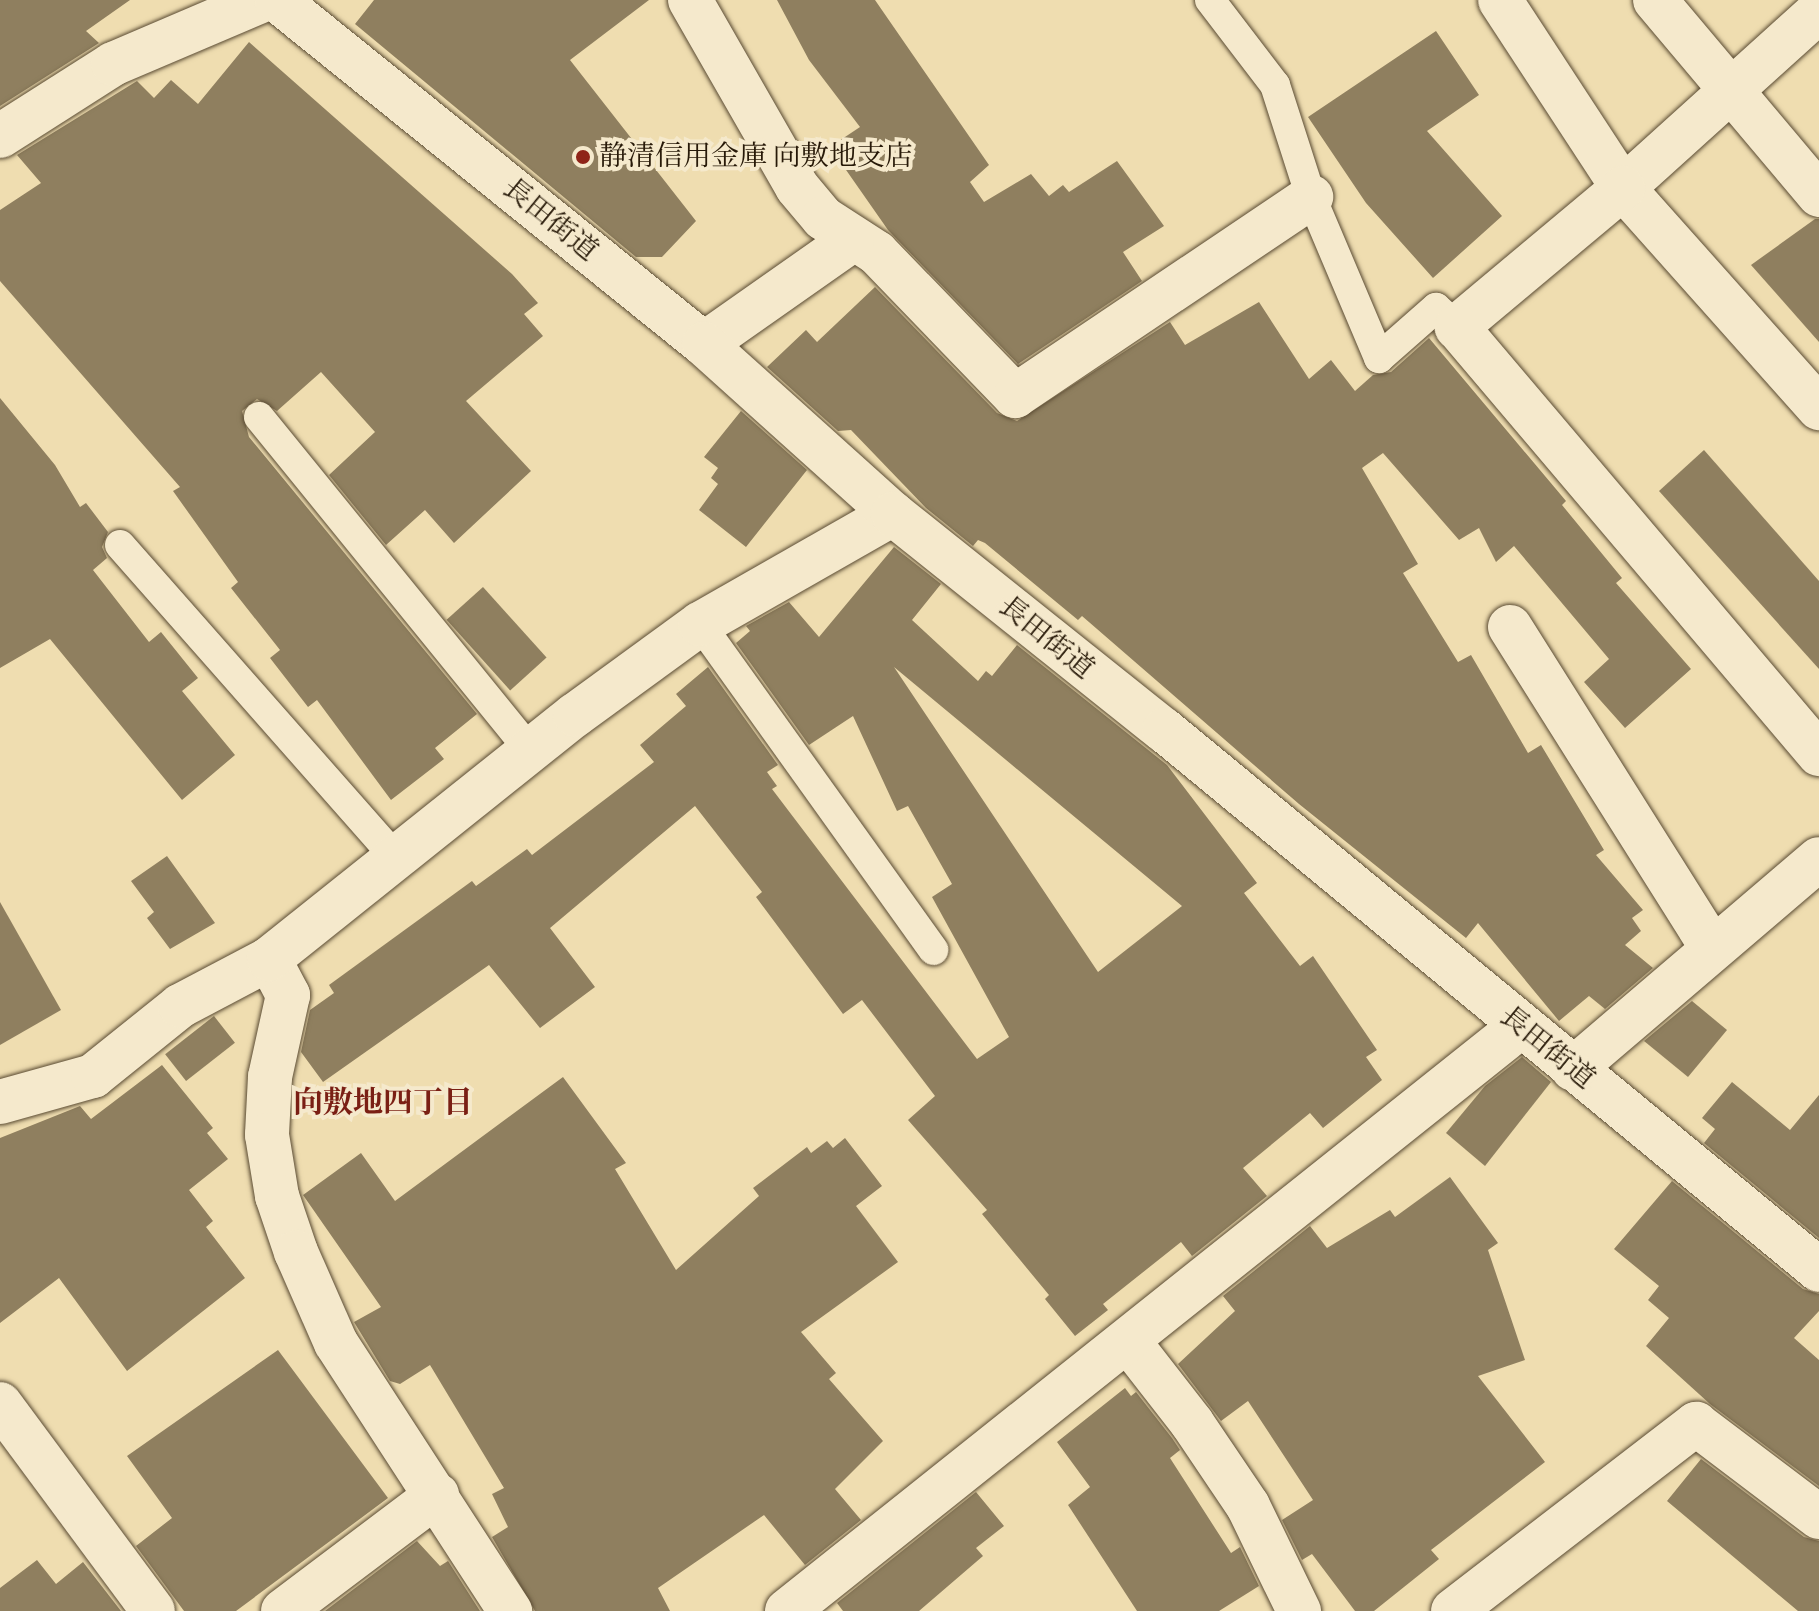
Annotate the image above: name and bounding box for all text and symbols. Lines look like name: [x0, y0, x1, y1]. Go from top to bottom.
place label: 静清信用金庫 向敷地支店: [599, 140, 913, 174]
marker: 静清信用金庫 向敷地支店: [574, 148, 592, 166]
street label: 長田街道: [496, 172, 604, 268]
street label: 長田街道: [992, 590, 1100, 686]
street label: 長田街道: [1493, 1000, 1601, 1096]
district label: 向敷地四丁目: [293, 1085, 473, 1121]

